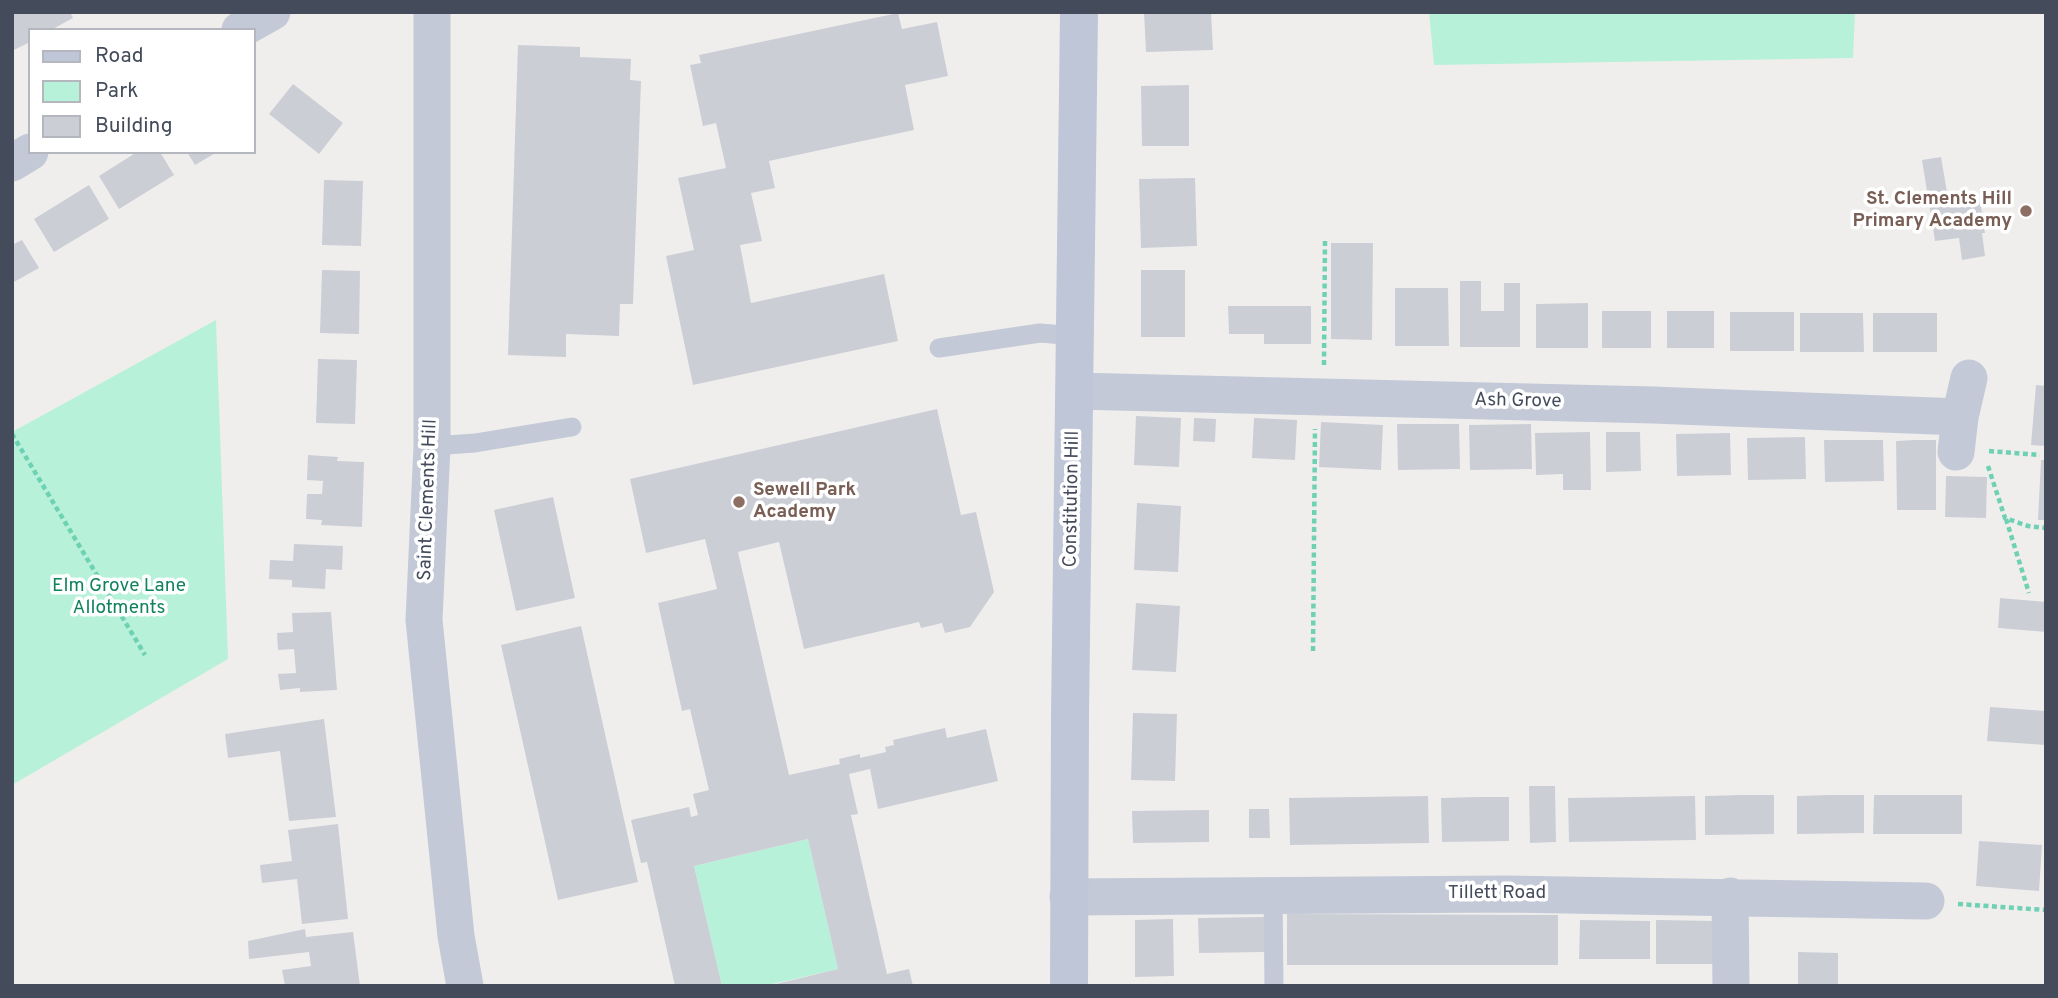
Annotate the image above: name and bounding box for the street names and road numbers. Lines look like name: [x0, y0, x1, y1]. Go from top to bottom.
street label: Ash Grove: [1474, 390, 1562, 414]
street label: Saint Clements Hill: [415, 419, 443, 581]
street label: Constitution Hill: [1060, 430, 1086, 568]
street label: Tillett Road: [1448, 883, 1546, 905]

